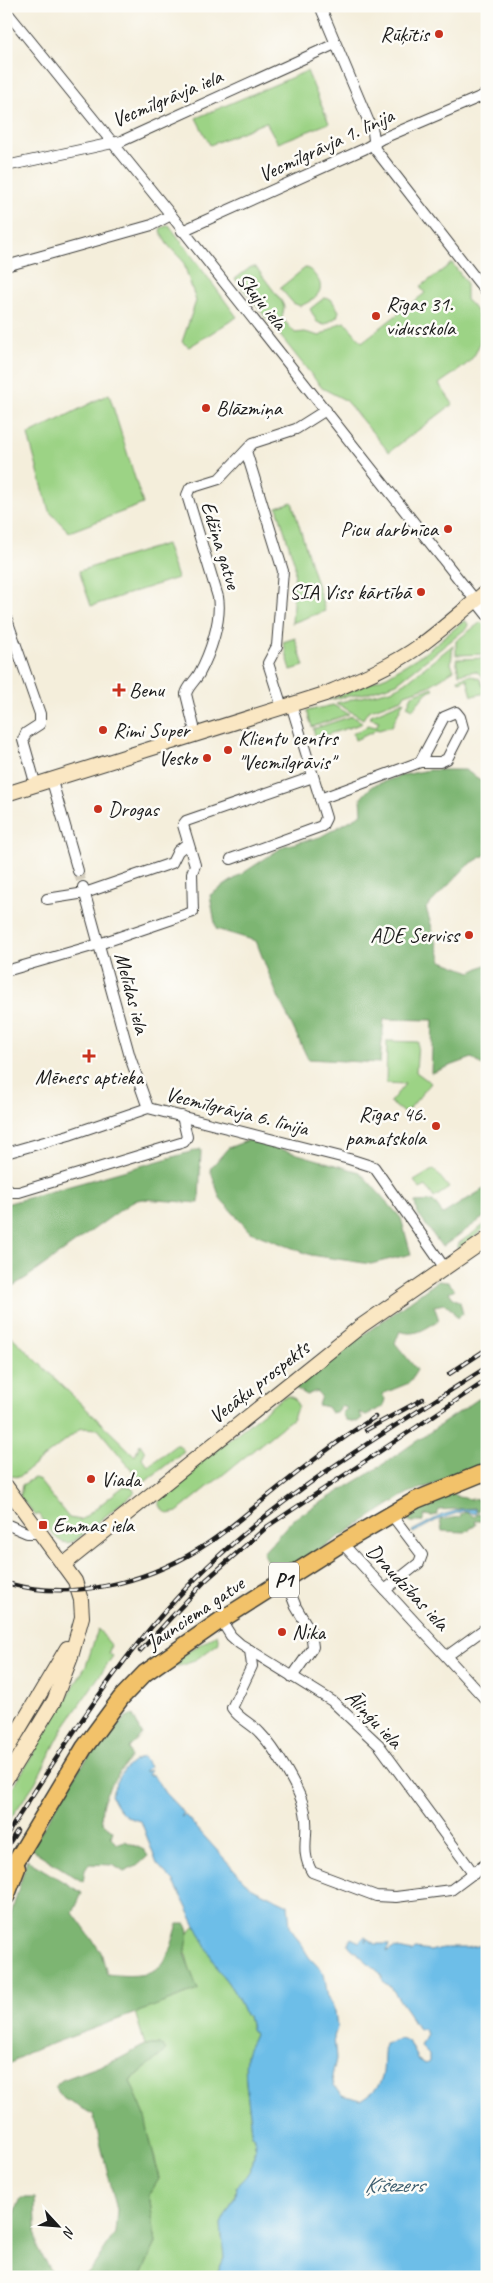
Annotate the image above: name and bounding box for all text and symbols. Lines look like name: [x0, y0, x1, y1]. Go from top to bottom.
place label: Rūķītis: [380, 21, 431, 47]
marker: Rūķītis: [433, 28, 445, 40]
street label: Vecmīlgrāvja iela: [108, 62, 228, 133]
street label: Vecmīlgrāvja 1. līnija: [254, 102, 399, 188]
street label: Skuju iela: [231, 267, 294, 336]
place label: Rīgas 31. vidusskola: [386, 291, 457, 341]
marker: Rīgas 31. vidusskola: [370, 310, 382, 322]
place label: Blāzmiņa: [216, 395, 284, 421]
marker: Blāzmiņa: [200, 402, 212, 414]
street label: Edžiņa gatve: [195, 498, 247, 593]
place label: Picu darbnīca: [340, 516, 440, 542]
marker: Picu darbnīca: [442, 523, 454, 535]
place label: SIA Viss kārtībā: [289, 579, 413, 605]
marker: SIA Viss kārtībā: [415, 586, 427, 598]
place label: Benu: [129, 677, 165, 703]
marker: Benu: [113, 684, 125, 696]
place label: Rimi Super: [113, 717, 191, 743]
marker: Rimi Super: [97, 724, 109, 736]
place label: Klientu centrs "Vecmīlgrāvis": [238, 725, 339, 775]
marker: Klientu centrs "Vecmīlgrāvis": [222, 744, 234, 756]
place label: Vesko: [158, 745, 200, 771]
marker: Vesko: [201, 752, 213, 764]
place label: Drogas: [108, 796, 160, 822]
marker: Drogas: [92, 803, 104, 815]
place label: ADE Serviss: [370, 922, 461, 948]
marker: ADE Serviss: [463, 929, 475, 941]
street label: Melīdas iela: [109, 950, 156, 1038]
marker: Mēness aptieka: [83, 1050, 95, 1062]
place label: Mēness aptieka: [35, 1064, 144, 1090]
street label: Vecmīlgrāvja 6. līnija: [163, 1081, 313, 1142]
place label: Rīgas 46. pamatskola: [346, 1101, 428, 1151]
marker: Rīgas 46. pamatskola: [430, 1120, 442, 1132]
street label: Vecāķu prospekts: [204, 1334, 316, 1429]
place label: Viada: [101, 1466, 143, 1492]
marker: Viada: [85, 1473, 97, 1485]
place label: Emmas iela: [53, 1512, 135, 1538]
marker: Emmas iela: [37, 1519, 49, 1531]
street label: Draudzības iela: [361, 1538, 456, 1637]
road number: P1: [269, 1562, 299, 1598]
street label: Jaunciema gatve: [140, 1569, 251, 1656]
place label: Nika: [292, 1619, 327, 1645]
marker: Nika: [276, 1626, 288, 1638]
street label: Āliņģu iela: [340, 1684, 409, 1755]
water label: Ķīšezers: [364, 2171, 427, 2199]
north arrow: [32, 2200, 82, 2250]
text: N: [59, 2224, 79, 2241]

